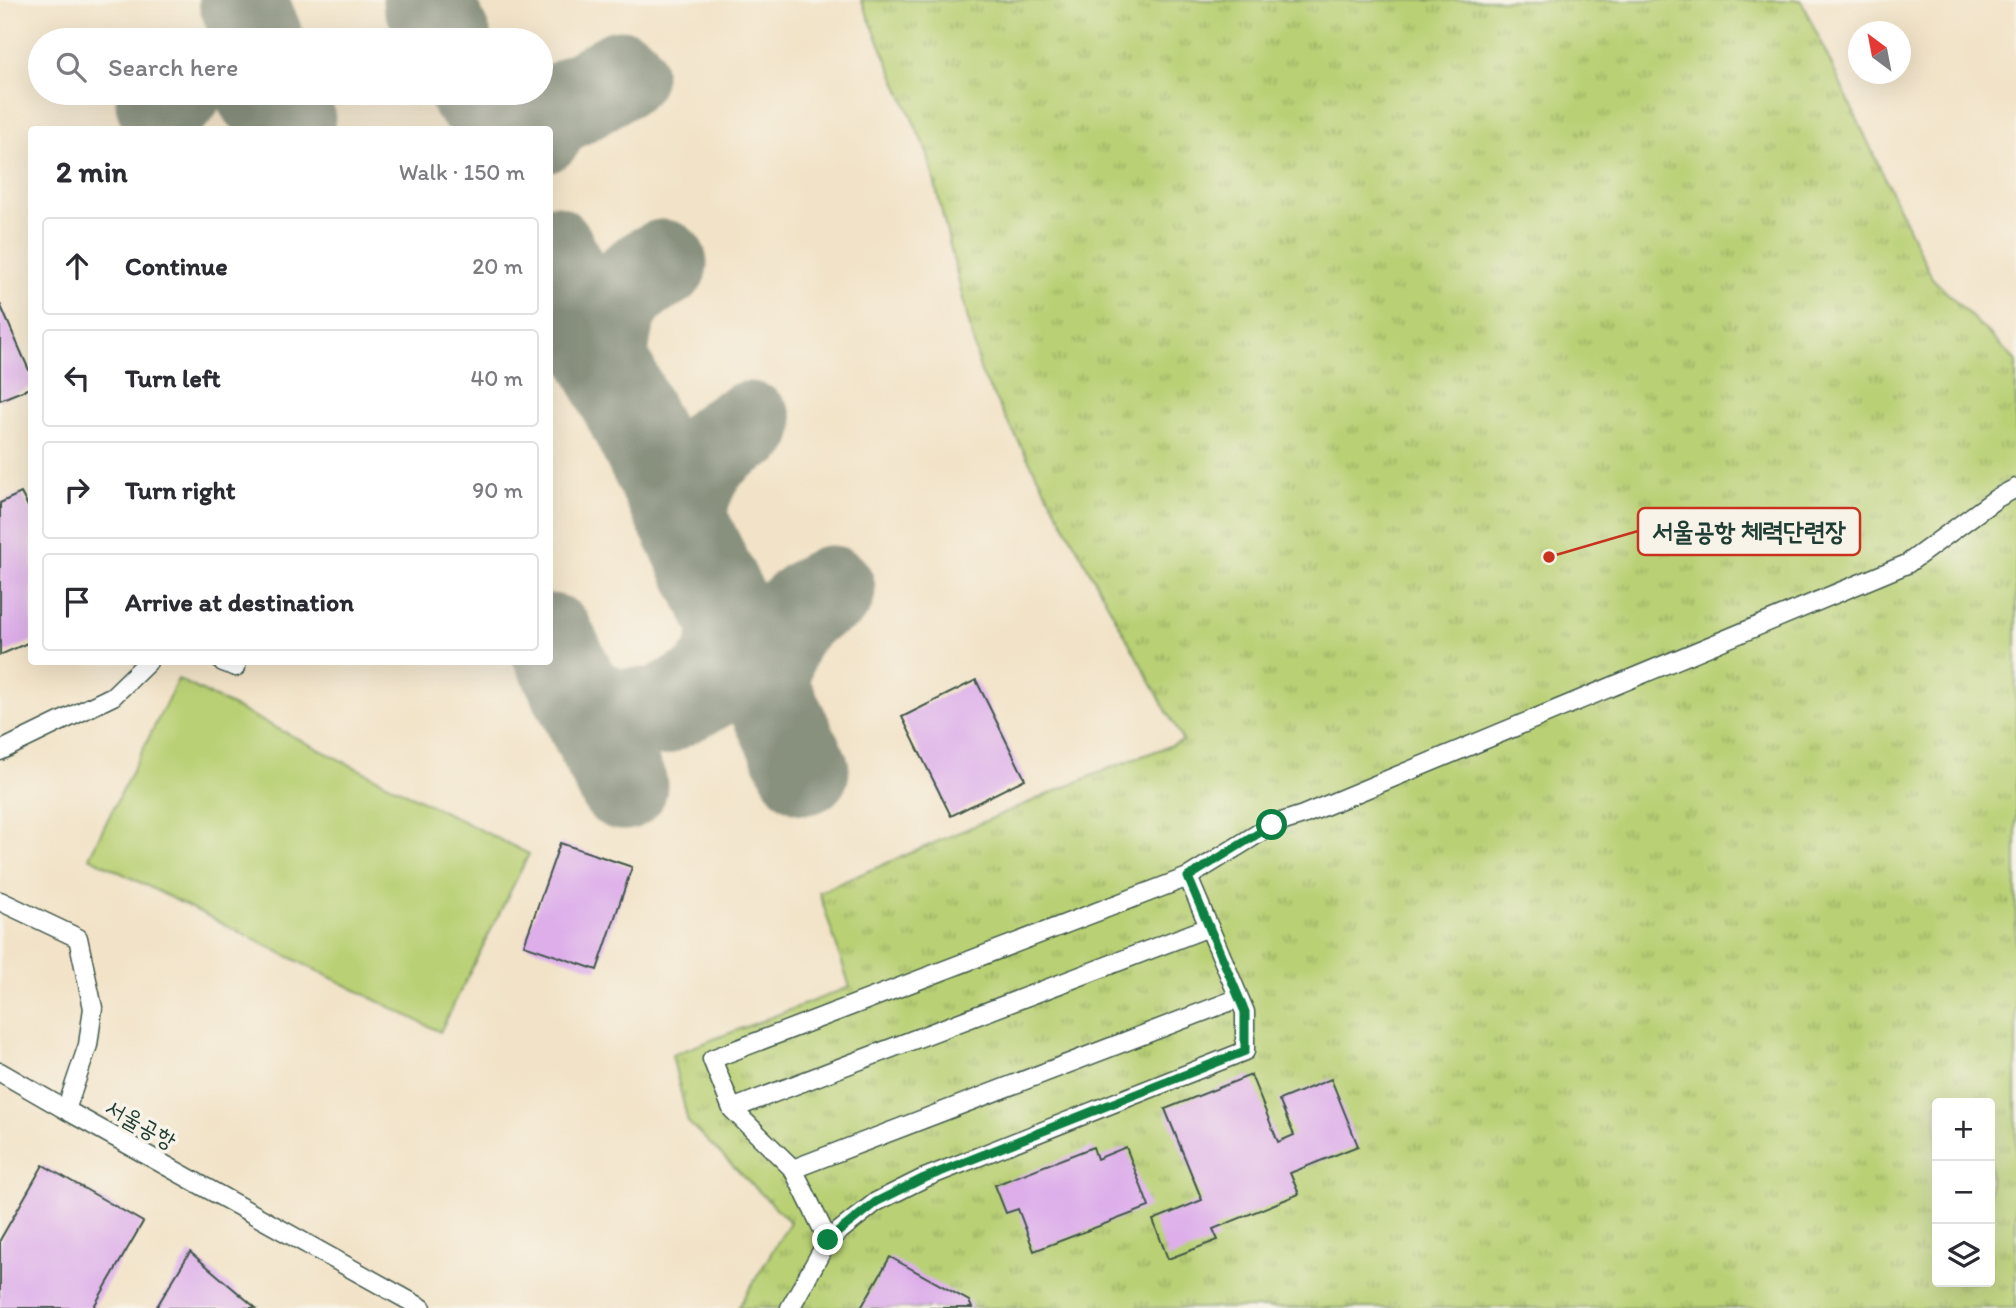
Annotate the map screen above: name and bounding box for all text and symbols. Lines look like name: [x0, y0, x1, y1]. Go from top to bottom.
north arrow: [1848, 21, 1911, 84]
search box: [28, 28, 553, 105]
icon: search: [52, 48, 90, 86]
text: Search here: [108, 51, 238, 83]
text: 2 min: [56, 153, 127, 190]
text: Walk · 150 m: [399, 158, 525, 186]
icon: ahead: [58, 247, 96, 285]
text: Continue: [125, 250, 228, 282]
text: 20 m: [472, 252, 523, 280]
icon: left: [58, 359, 96, 397]
text: Turn left: [125, 362, 221, 394]
text: 40 m: [470, 364, 523, 392]
icon: right: [58, 471, 96, 509]
text: Turn right: [125, 474, 236, 506]
text: 90 m: [472, 476, 523, 504]
callout: 서울공항 체력단련장: [1638, 508, 1860, 555]
text: 서울공항 체력단련장: [1652, 515, 1846, 547]
icon: arrive: [58, 583, 96, 621]
text: Arrive at destination: [125, 586, 354, 618]
route start: [1256, 809, 1287, 840]
street label: 서울공항: [100, 1092, 182, 1155]
map controls: [1932, 1098, 1995, 1287]
button: +: [1932, 1098, 1995, 1161]
button: −: [1932, 1161, 1995, 1224]
route end: [812, 1224, 843, 1255]
button: layers: [1932, 1224, 1995, 1287]

